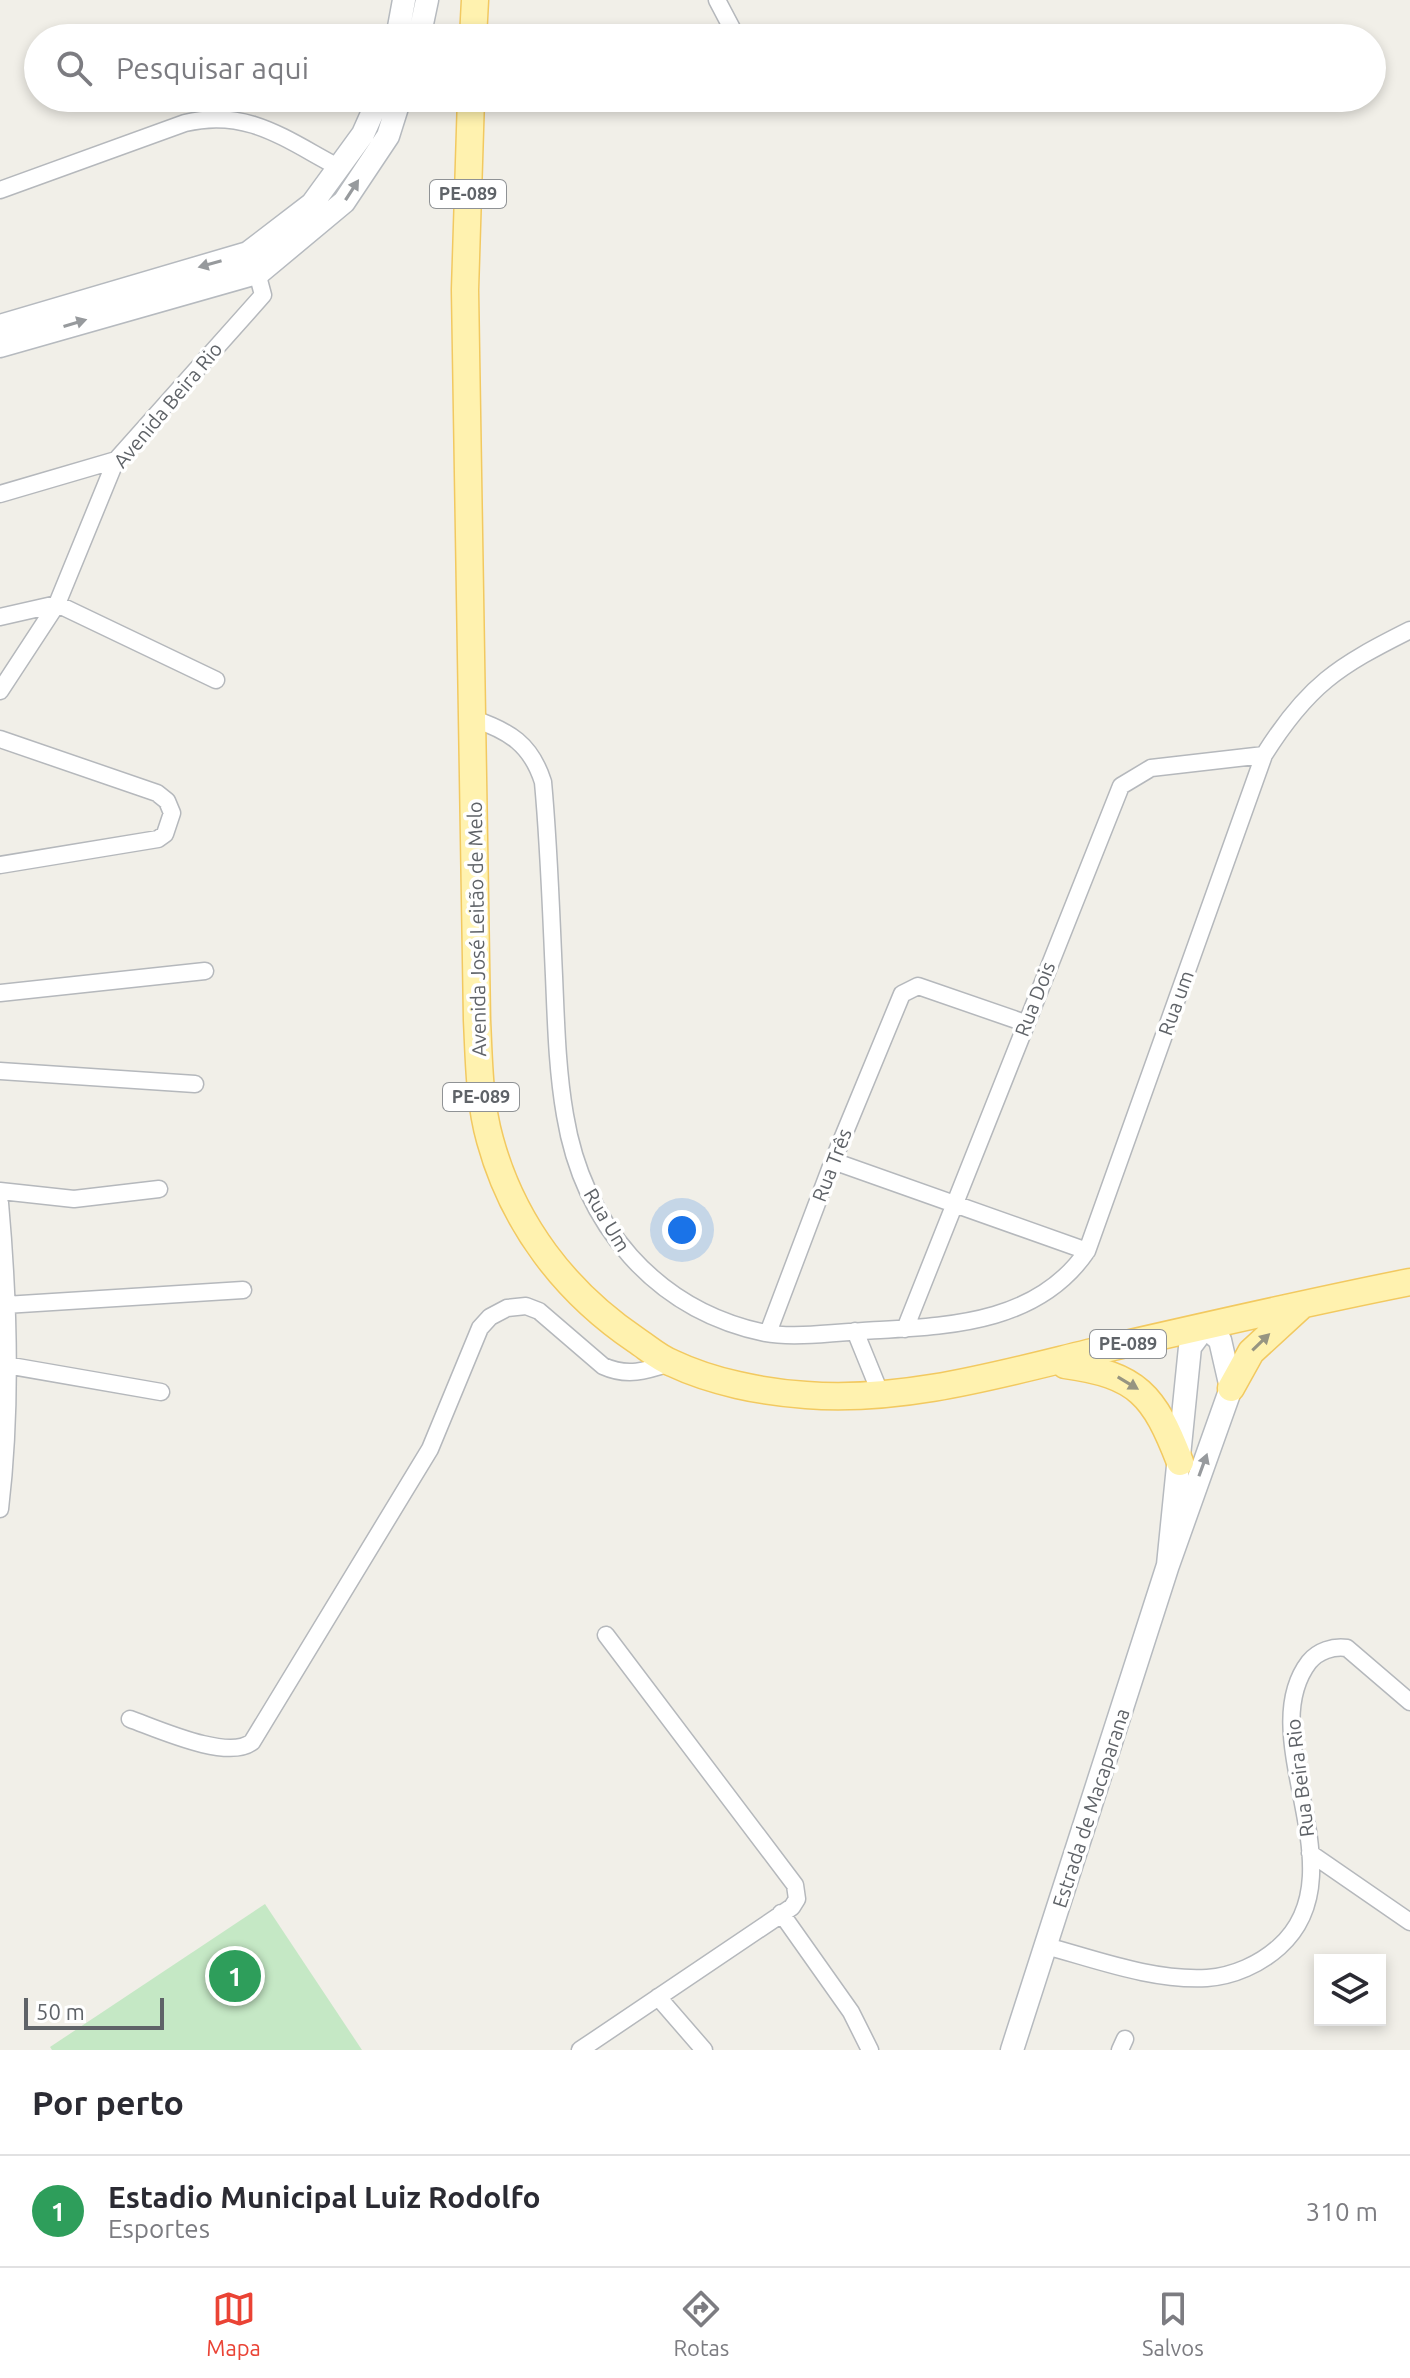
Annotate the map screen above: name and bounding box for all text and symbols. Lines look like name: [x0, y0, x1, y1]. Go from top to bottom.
search box: [24, 24, 1386, 112]
icon: search: [52, 46, 96, 90]
text: Pesquisar aqui: [116, 51, 309, 85]
one-way arrow: [344, 179, 359, 201]
road number: PE-089: [430, 180, 506, 208]
one-way arrow: [198, 258, 222, 271]
one-way arrow: [63, 316, 87, 329]
street label: Avenida Beira Rio: [109, 337, 227, 472]
street label: Avenida José Leitão de Melo: [463, 801, 490, 1057]
street label: Rua Dois: [1010, 958, 1059, 1039]
street label: Rua um: [1153, 967, 1198, 1038]
road number: PE-089: [443, 1083, 519, 1111]
street label: Rua Três: [807, 1125, 856, 1205]
street label: Rua Um: [580, 1184, 635, 1256]
your location: [662, 1210, 702, 1250]
road number: PE-089: [1090, 1330, 1166, 1358]
one-way arrow: [1252, 1333, 1271, 1351]
one-way arrow: [1117, 1375, 1139, 1389]
one-way arrow: [1198, 1453, 1210, 1477]
street label: Estrada de Macaparana: [1047, 1705, 1134, 1910]
street label: Rua Beira Rio: [1281, 1718, 1318, 1838]
pin: 1: [209, 1946, 261, 2006]
map controls: [1314, 1954, 1386, 2026]
button: layers: [1314, 1954, 1386, 2026]
scale bar: [24, 1994, 164, 2030]
text: 50 m: [36, 1999, 85, 2024]
text: Por perto: [32, 2083, 184, 2121]
text: Estadio Municipal Luiz Rodolfo: [108, 2180, 541, 2214]
text: 1: [51, 2197, 65, 2226]
text: 310 m: [1306, 2197, 1378, 2226]
text: Esportes: [108, 2214, 210, 2243]
tab: Mapa: [206, 2287, 261, 2360]
tab: Rotas: [673, 2287, 729, 2360]
tab: Salvos: [1142, 2287, 1204, 2360]

